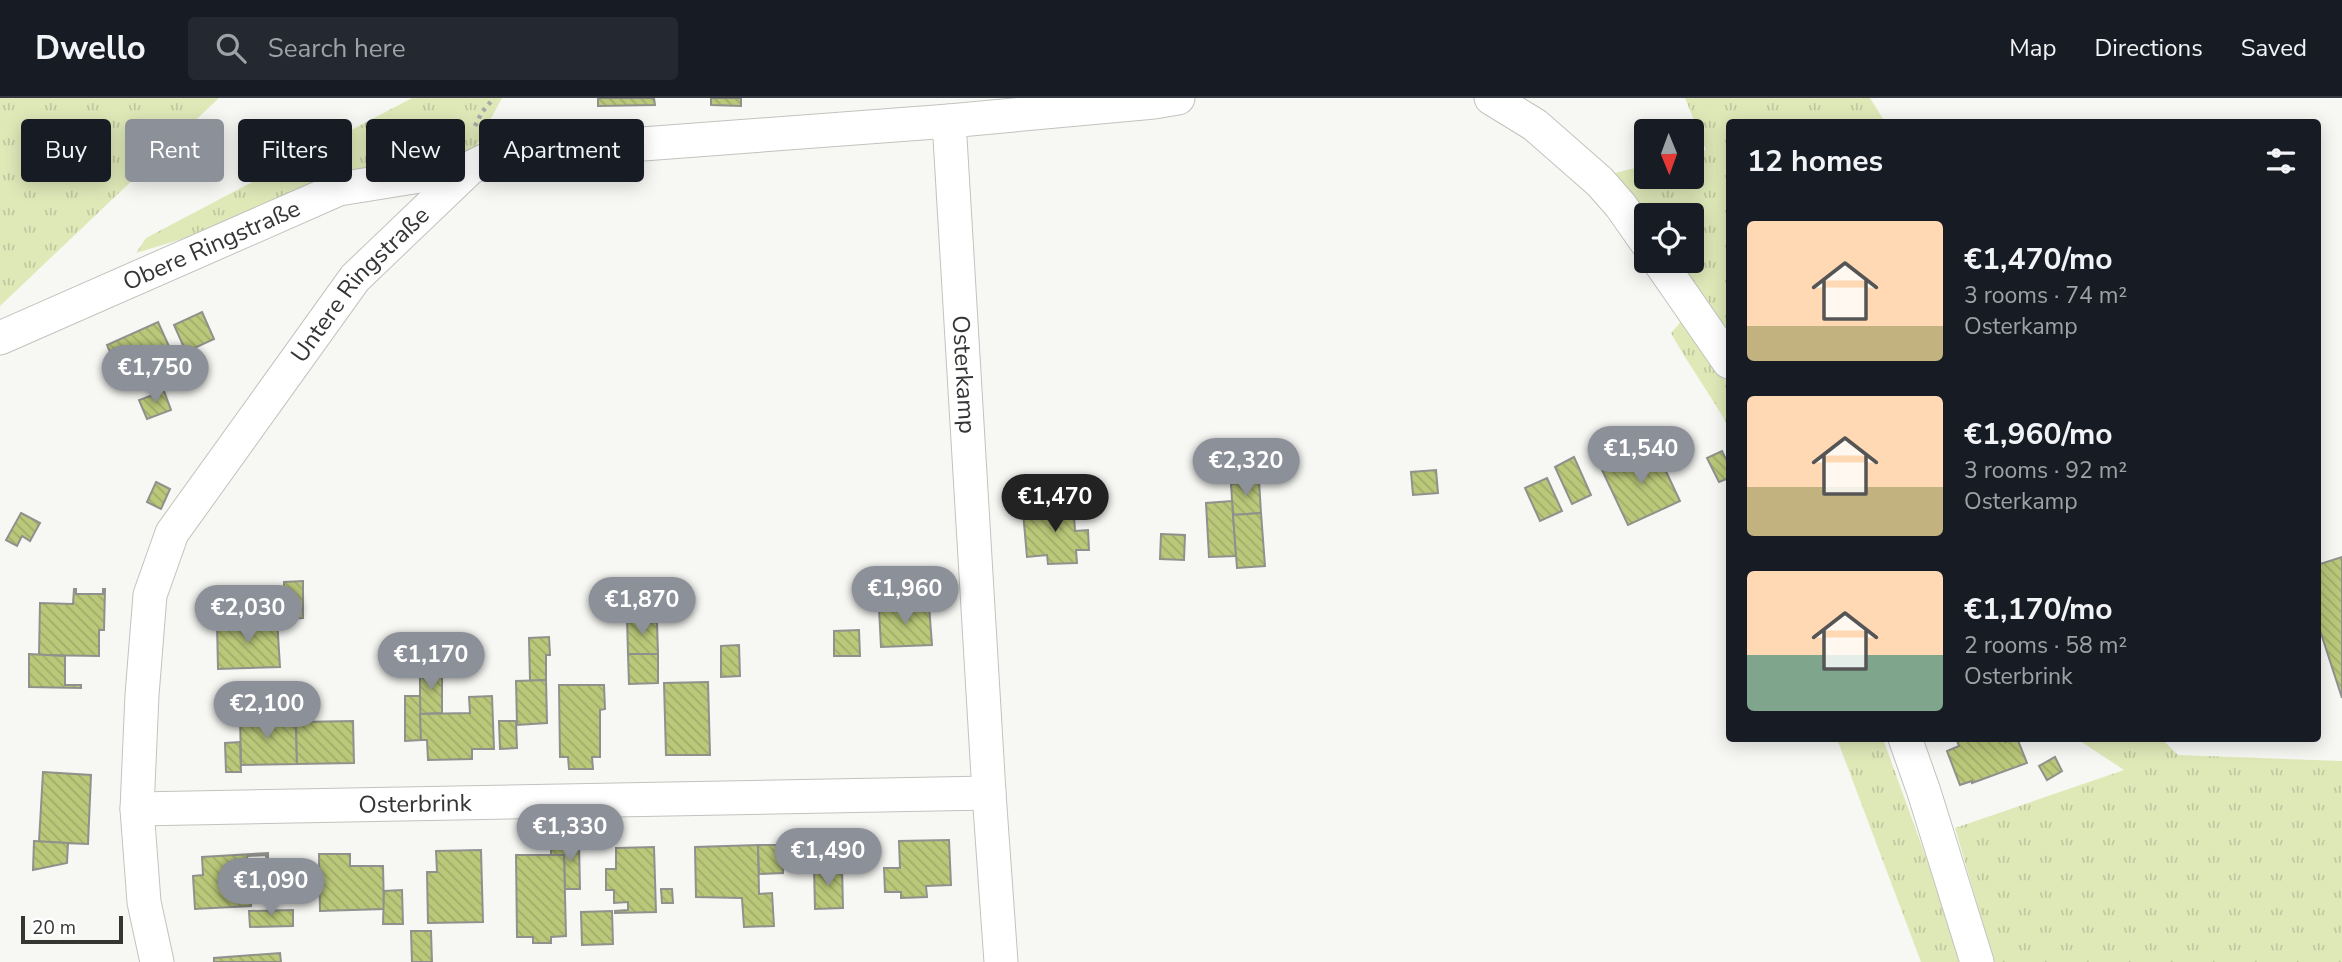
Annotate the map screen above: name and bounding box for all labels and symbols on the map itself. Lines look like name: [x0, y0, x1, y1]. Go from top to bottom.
north arrow: [1634, 119, 1704, 189]
street label: Obere Ringstraße: [118, 192, 305, 298]
street label: Untere Ringstraße: [283, 199, 436, 369]
street label: Osterkamp: [945, 314, 984, 435]
pin: €1,750: [98, 345, 212, 405]
pin: €1,540: [1584, 426, 1698, 486]
pin: €2,320: [1189, 438, 1303, 498]
pin: €1,470: [998, 474, 1112, 534]
pin: €1,960: [848, 566, 962, 626]
pin: €1,870: [585, 578, 699, 637]
pin: €2,030: [191, 586, 305, 645]
pin: €1,170: [374, 632, 488, 692]
pin: €2,100: [210, 682, 324, 741]
street label: Osterbrink: [358, 787, 473, 821]
pin: €1,330: [513, 804, 627, 864]
pin: €1,490: [771, 828, 885, 888]
pin: €1,090: [214, 858, 328, 918]
scale bar: [21, 913, 122, 945]

